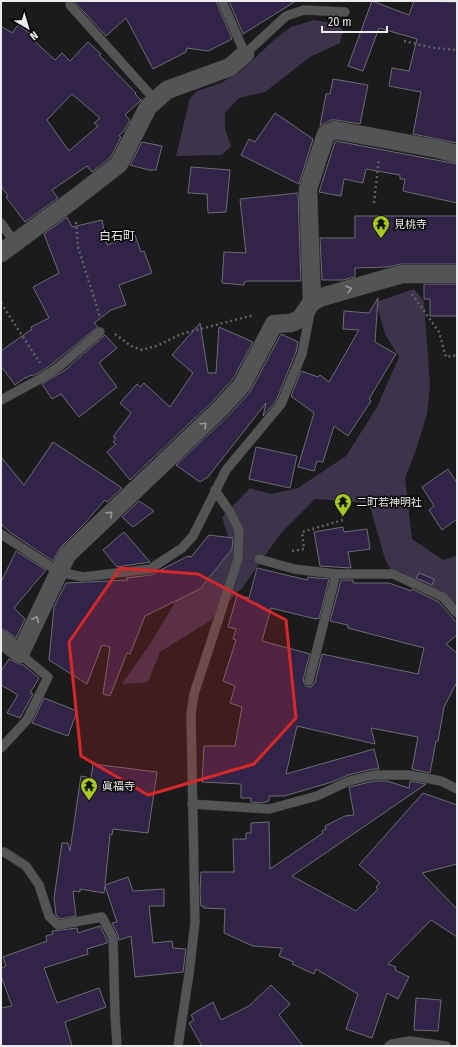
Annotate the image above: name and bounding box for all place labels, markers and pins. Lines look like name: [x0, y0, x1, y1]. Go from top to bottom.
temple icon: 見桃寺: [371, 214, 391, 239]
place label: 見桃寺: [394, 218, 427, 231]
temple icon: 二町若神明社: [333, 492, 353, 517]
place label: 二町若神明社: [356, 496, 422, 509]
temple icon: 眞福寺: [79, 776, 99, 801]
place label: 眞福寺: [102, 780, 135, 793]

